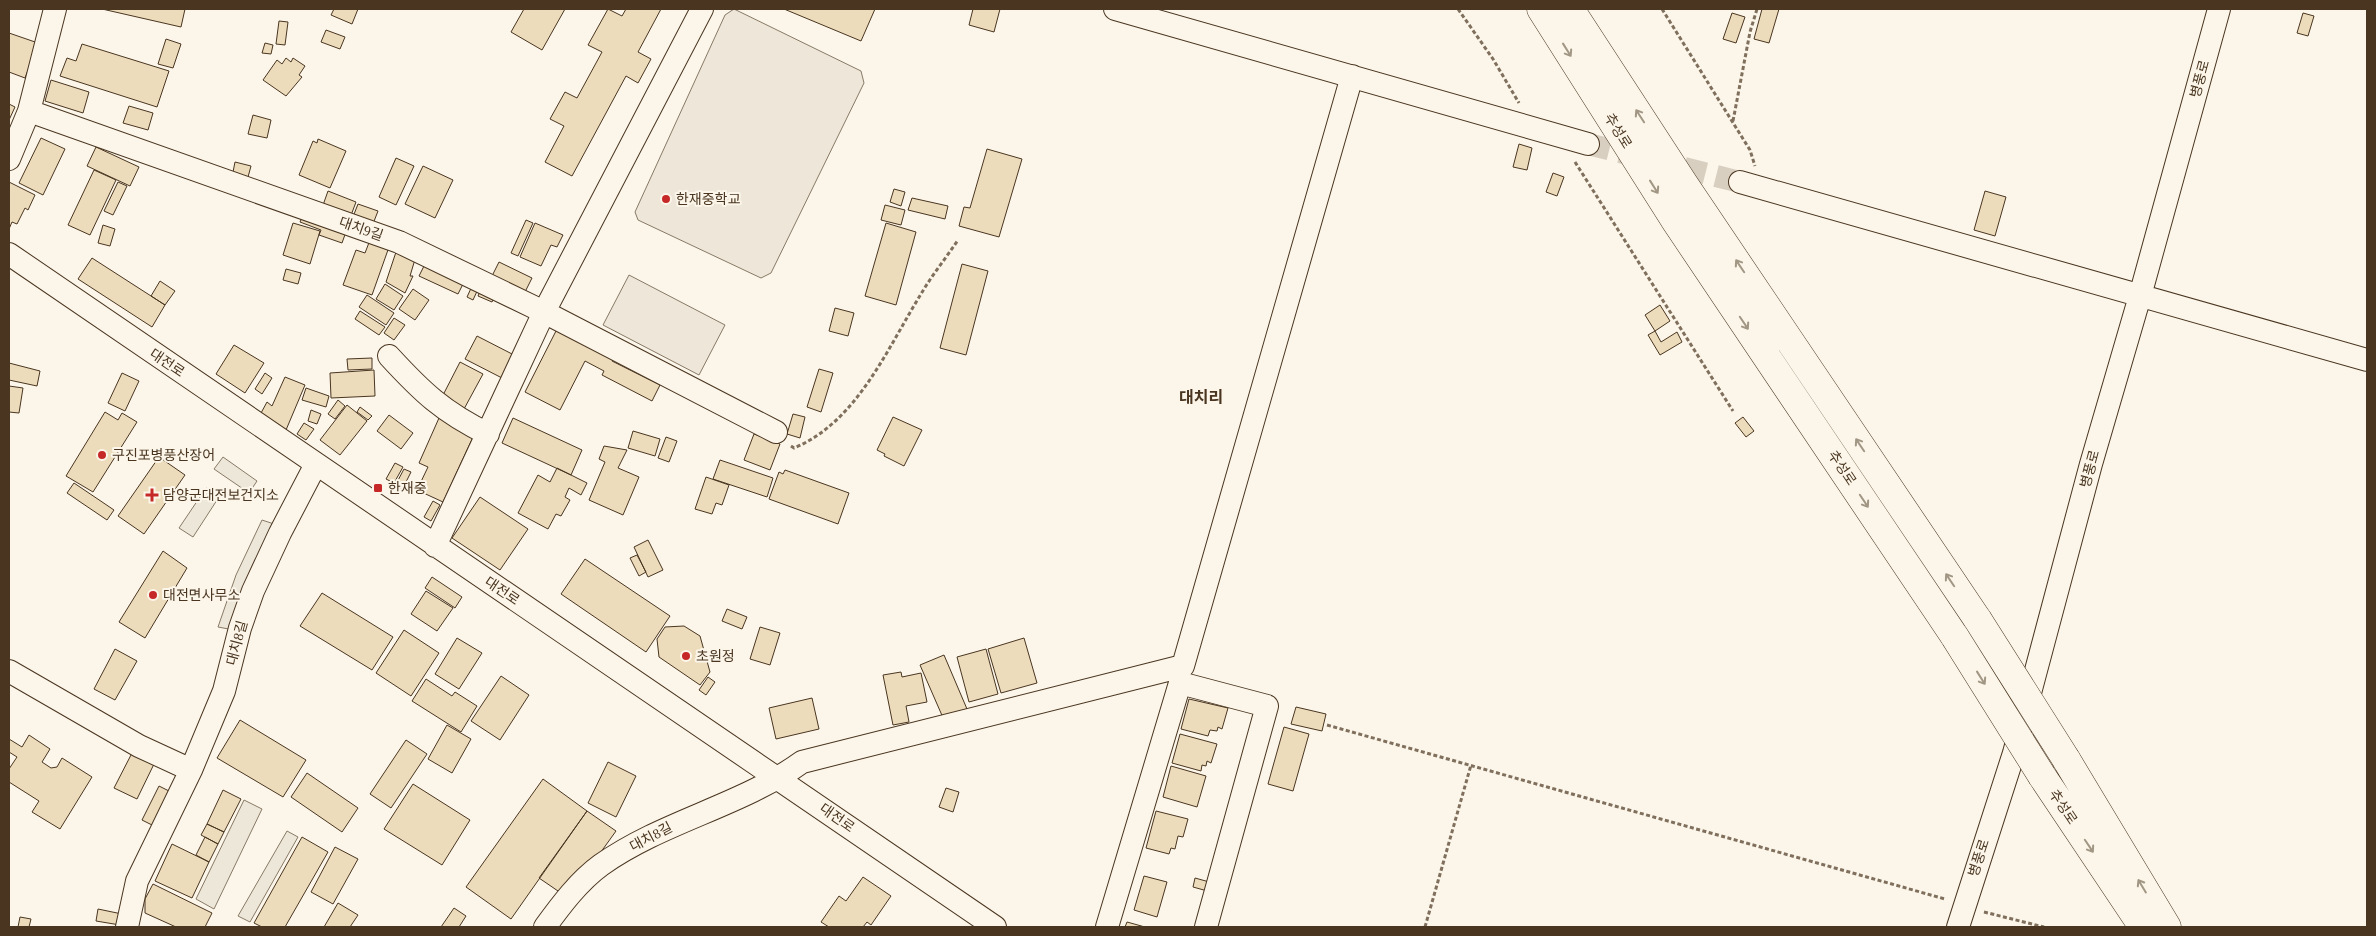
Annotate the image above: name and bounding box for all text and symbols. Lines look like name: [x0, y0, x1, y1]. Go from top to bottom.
one-way arrow: [1562, 43, 1572, 57]
street label: 병풍로: [2188, 58, 2212, 100]
one-way arrow: [1635, 110, 1645, 124]
street label: 추성로: [1601, 111, 1635, 151]
one-way arrow: [1649, 180, 1659, 194]
place label: 한재중학교: [676, 191, 741, 207]
marker: 한재중학교: [660, 193, 672, 205]
street label: 대치9길: [337, 214, 385, 244]
one-way arrow: [1735, 260, 1745, 274]
one-way arrow: [1739, 315, 1749, 329]
street label: 대전로: [147, 346, 187, 380]
district label: 대치리: [1179, 389, 1223, 406]
one-way arrow: [1855, 438, 1865, 452]
place label: 구진포병풍산장어: [112, 448, 215, 463]
street label: 추성로: [1825, 448, 1859, 488]
street label: 병풍로: [2078, 448, 2102, 490]
marker: 구진포병풍산장어: [96, 449, 108, 461]
place label: 한재중: [388, 481, 427, 496]
marker: 한재중: [372, 482, 384, 494]
marker: 담양군대전보건지소: [145, 488, 159, 502]
place label: 담양군대전보건지소: [163, 488, 279, 503]
one-way arrow: [1859, 494, 1869, 508]
one-way arrow: [1945, 573, 1955, 587]
street label: 대전로: [482, 574, 522, 608]
place label: 대전면사무소: [163, 588, 240, 603]
marker: 대전면사무소: [147, 589, 159, 601]
street label: 대치8길: [224, 619, 250, 667]
place label: 초원정: [696, 649, 735, 664]
marker: 초원정: [680, 650, 692, 662]
one-way arrow: [1976, 671, 1986, 685]
street label: 추성로: [2046, 787, 2080, 827]
street label: 대전로: [817, 801, 857, 835]
street label: 대치8길: [627, 820, 675, 854]
street label: 병풍로: [1966, 837, 1992, 879]
one-way arrow: [2084, 839, 2094, 853]
one-way arrow: [2137, 879, 2147, 893]

